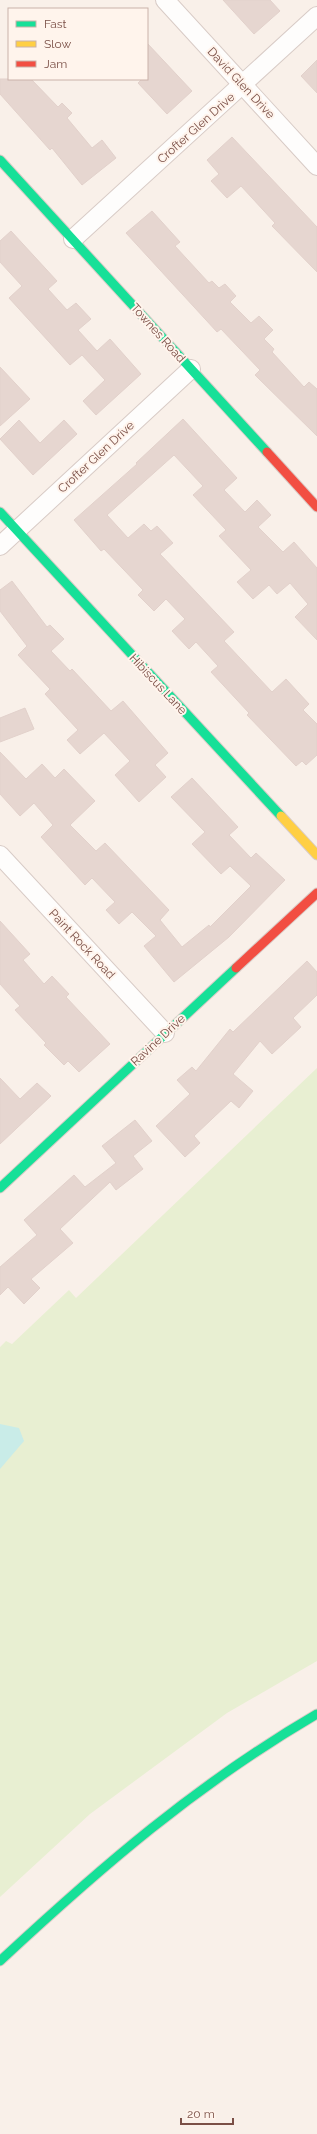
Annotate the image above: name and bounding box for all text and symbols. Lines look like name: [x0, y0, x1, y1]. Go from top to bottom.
legend: [8, 8, 148, 80]
text: Fast: [44, 17, 67, 31]
text: Slow: [44, 37, 71, 51]
street label: David Glen Drive: [205, 45, 277, 121]
text: Jam: [44, 57, 67, 71]
street label: Crofter Glen Drive: [155, 90, 237, 166]
street label: Townes Road: [128, 301, 188, 365]
street label: Crofter Glen Drive: [55, 418, 137, 496]
street label: Hibiscus Lane: [126, 651, 190, 717]
street label: Paint Rock Road: [46, 906, 118, 982]
street label: Ravine Drive: [128, 1011, 188, 1069]
scale bar: [181, 2100, 233, 2126]
text: 20 m: [187, 2107, 215, 2121]

